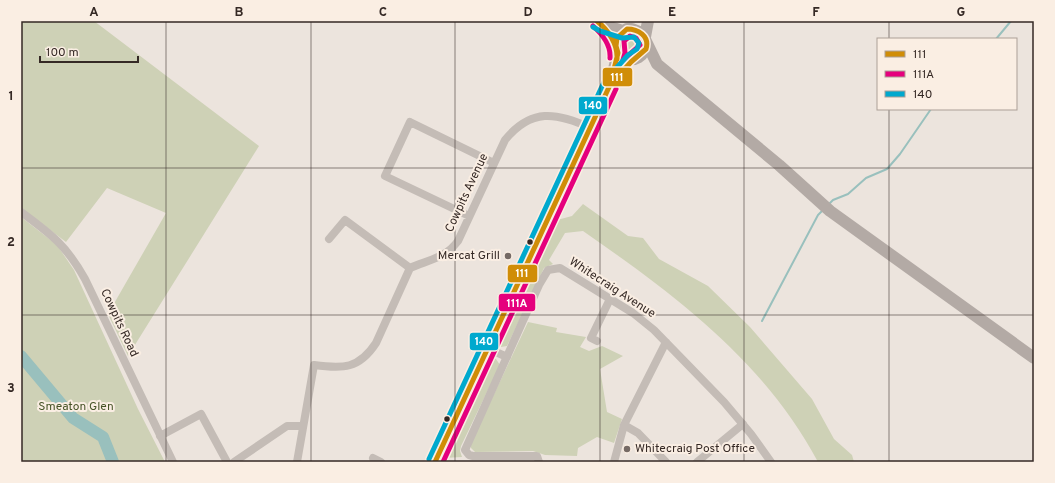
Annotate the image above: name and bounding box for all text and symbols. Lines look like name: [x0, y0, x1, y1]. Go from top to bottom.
text: A: [89, 5, 99, 21]
text: B: [235, 5, 244, 21]
text: C: [379, 5, 387, 21]
text: D: [523, 5, 533, 21]
text: E: [668, 5, 676, 21]
text: F: [812, 5, 820, 21]
text: G: [957, 5, 966, 21]
scale bar: [40, 38, 138, 64]
legend: [877, 38, 1017, 110]
text: 100 m: [46, 45, 79, 61]
text: 111: [913, 47, 926, 63]
line badge: 111: [602, 67, 633, 87]
text: 111A: [913, 67, 934, 83]
text: 111: [610, 71, 624, 85]
text: 140: [913, 87, 932, 103]
text: 1: [8, 89, 14, 105]
line badge: 140: [578, 96, 608, 115]
text: 140: [584, 99, 602, 113]
street label: Cowpits Avenue: [442, 151, 492, 235]
text: 2: [7, 235, 15, 251]
unlabelled marker: [525, 237, 535, 247]
place label: Mercat Grill: [438, 248, 500, 264]
marker: Mercat Grill: [503, 251, 513, 261]
street label: Whitecraig Avenue: [566, 254, 658, 322]
line badge: 111: [507, 264, 538, 283]
text: 111: [515, 267, 529, 281]
street label: Cowpits Road: [96, 286, 142, 360]
line badge: 111A: [498, 293, 536, 312]
text: 111A: [507, 297, 527, 311]
line badge: 140: [469, 332, 499, 351]
text: 140: [475, 335, 493, 349]
text: 3: [7, 381, 15, 397]
park label: Smeaton Glen: [38, 399, 114, 415]
unlabelled marker: [442, 414, 452, 424]
place label: Whitecraig Post Office: [635, 441, 755, 457]
marker: Whitecraig Post Office: [622, 444, 632, 454]

